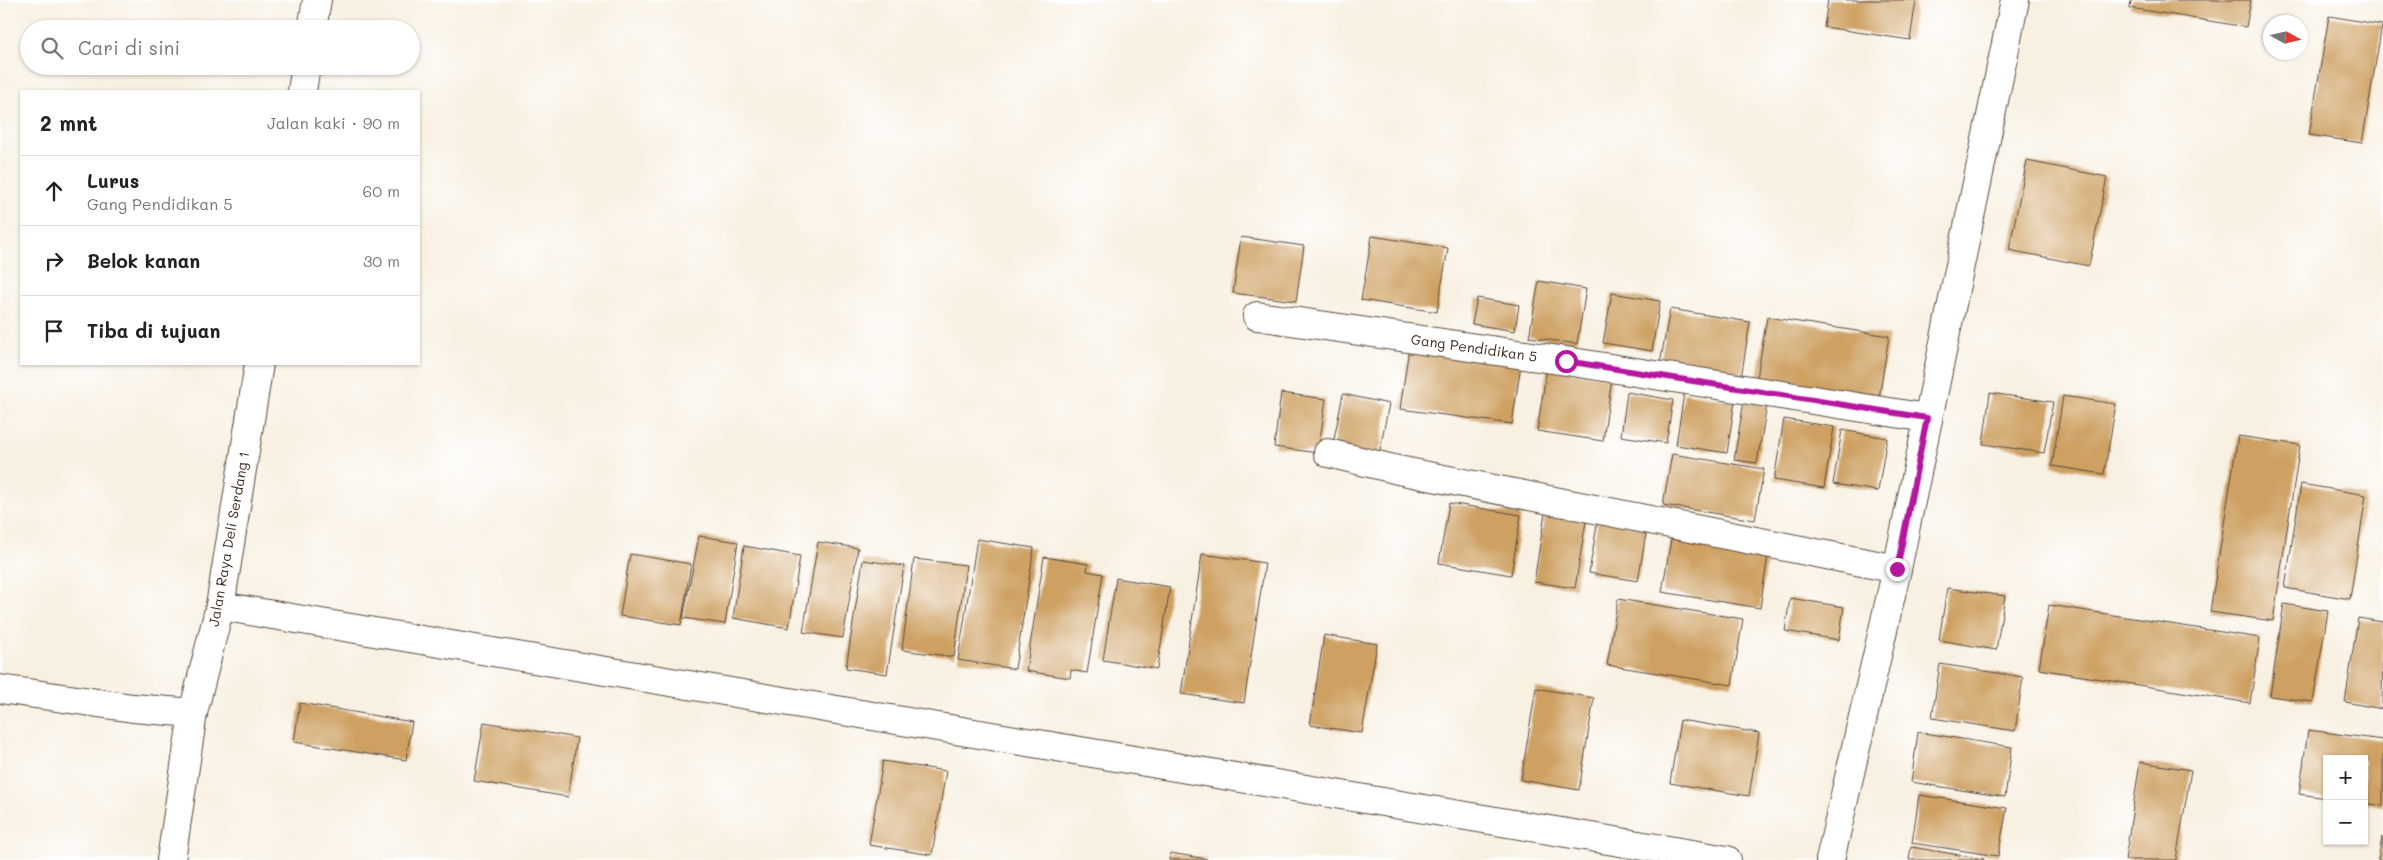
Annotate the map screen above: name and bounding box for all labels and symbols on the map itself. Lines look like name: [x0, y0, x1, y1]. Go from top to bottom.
north arrow: [2263, 15, 2308, 60]
street label: Gang Pendidikan 5: [1410, 329, 1538, 366]
route start: [1555, 350, 1578, 373]
street label: Jalan Raya Deli Serdang 1: [204, 450, 253, 628]
route end: [1886, 558, 1909, 581]

